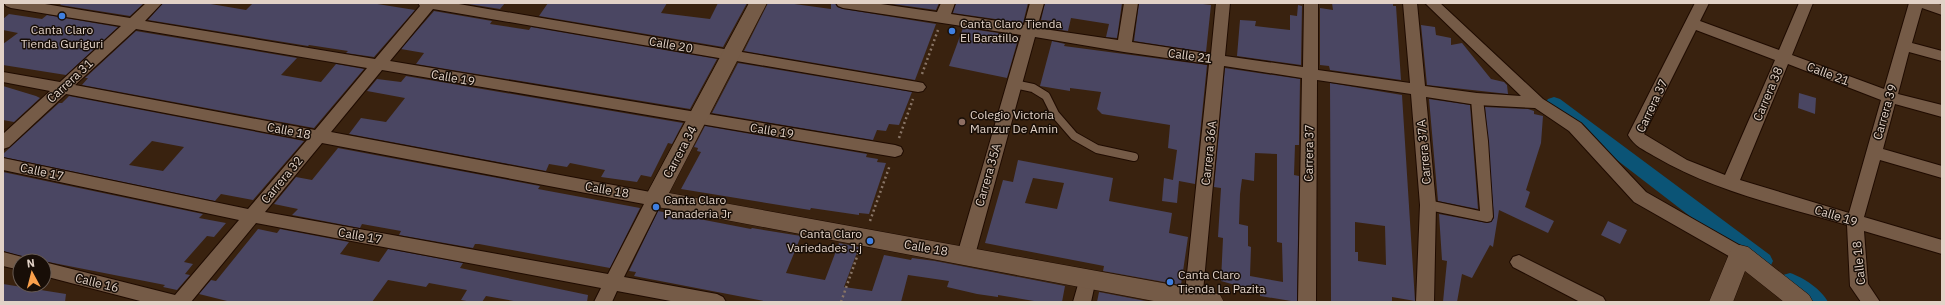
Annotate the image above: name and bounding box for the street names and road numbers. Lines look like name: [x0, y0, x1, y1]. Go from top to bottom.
street label: Calle 20: [648, 33, 694, 56]
street label: Calle 21: [1167, 45, 1213, 66]
street label: Carrera 31: [44, 56, 96, 106]
street label: Calle 21: [1805, 59, 1851, 88]
street label: Carrera 38: [1749, 65, 1786, 123]
street label: Calle 19: [430, 66, 476, 89]
street label: Carrera 37: [1633, 77, 1670, 135]
street label: Carrera 39: [1869, 82, 1900, 141]
street label: Calle 18: [266, 119, 312, 142]
street label: Carrera 37A: [1413, 119, 1434, 185]
street label: Calle 19: [749, 120, 795, 141]
street label: Carrera 36A: [1198, 120, 1219, 186]
street label: Carrera 34: [660, 123, 700, 181]
street label: Carrera 37: [1301, 124, 1316, 182]
street label: Carrera 35A: [971, 141, 1004, 208]
street label: Carrera 32: [257, 153, 306, 206]
street label: Calle 17: [19, 160, 65, 183]
street label: Calle 18: [584, 178, 630, 201]
street label: Calle 19: [1813, 202, 1859, 229]
street label: Calle 17: [337, 224, 383, 247]
street label: Calle 18: [903, 236, 949, 259]
street label: Calle 18: [1849, 240, 1868, 286]
street label: Calle 16: [74, 270, 120, 295]

